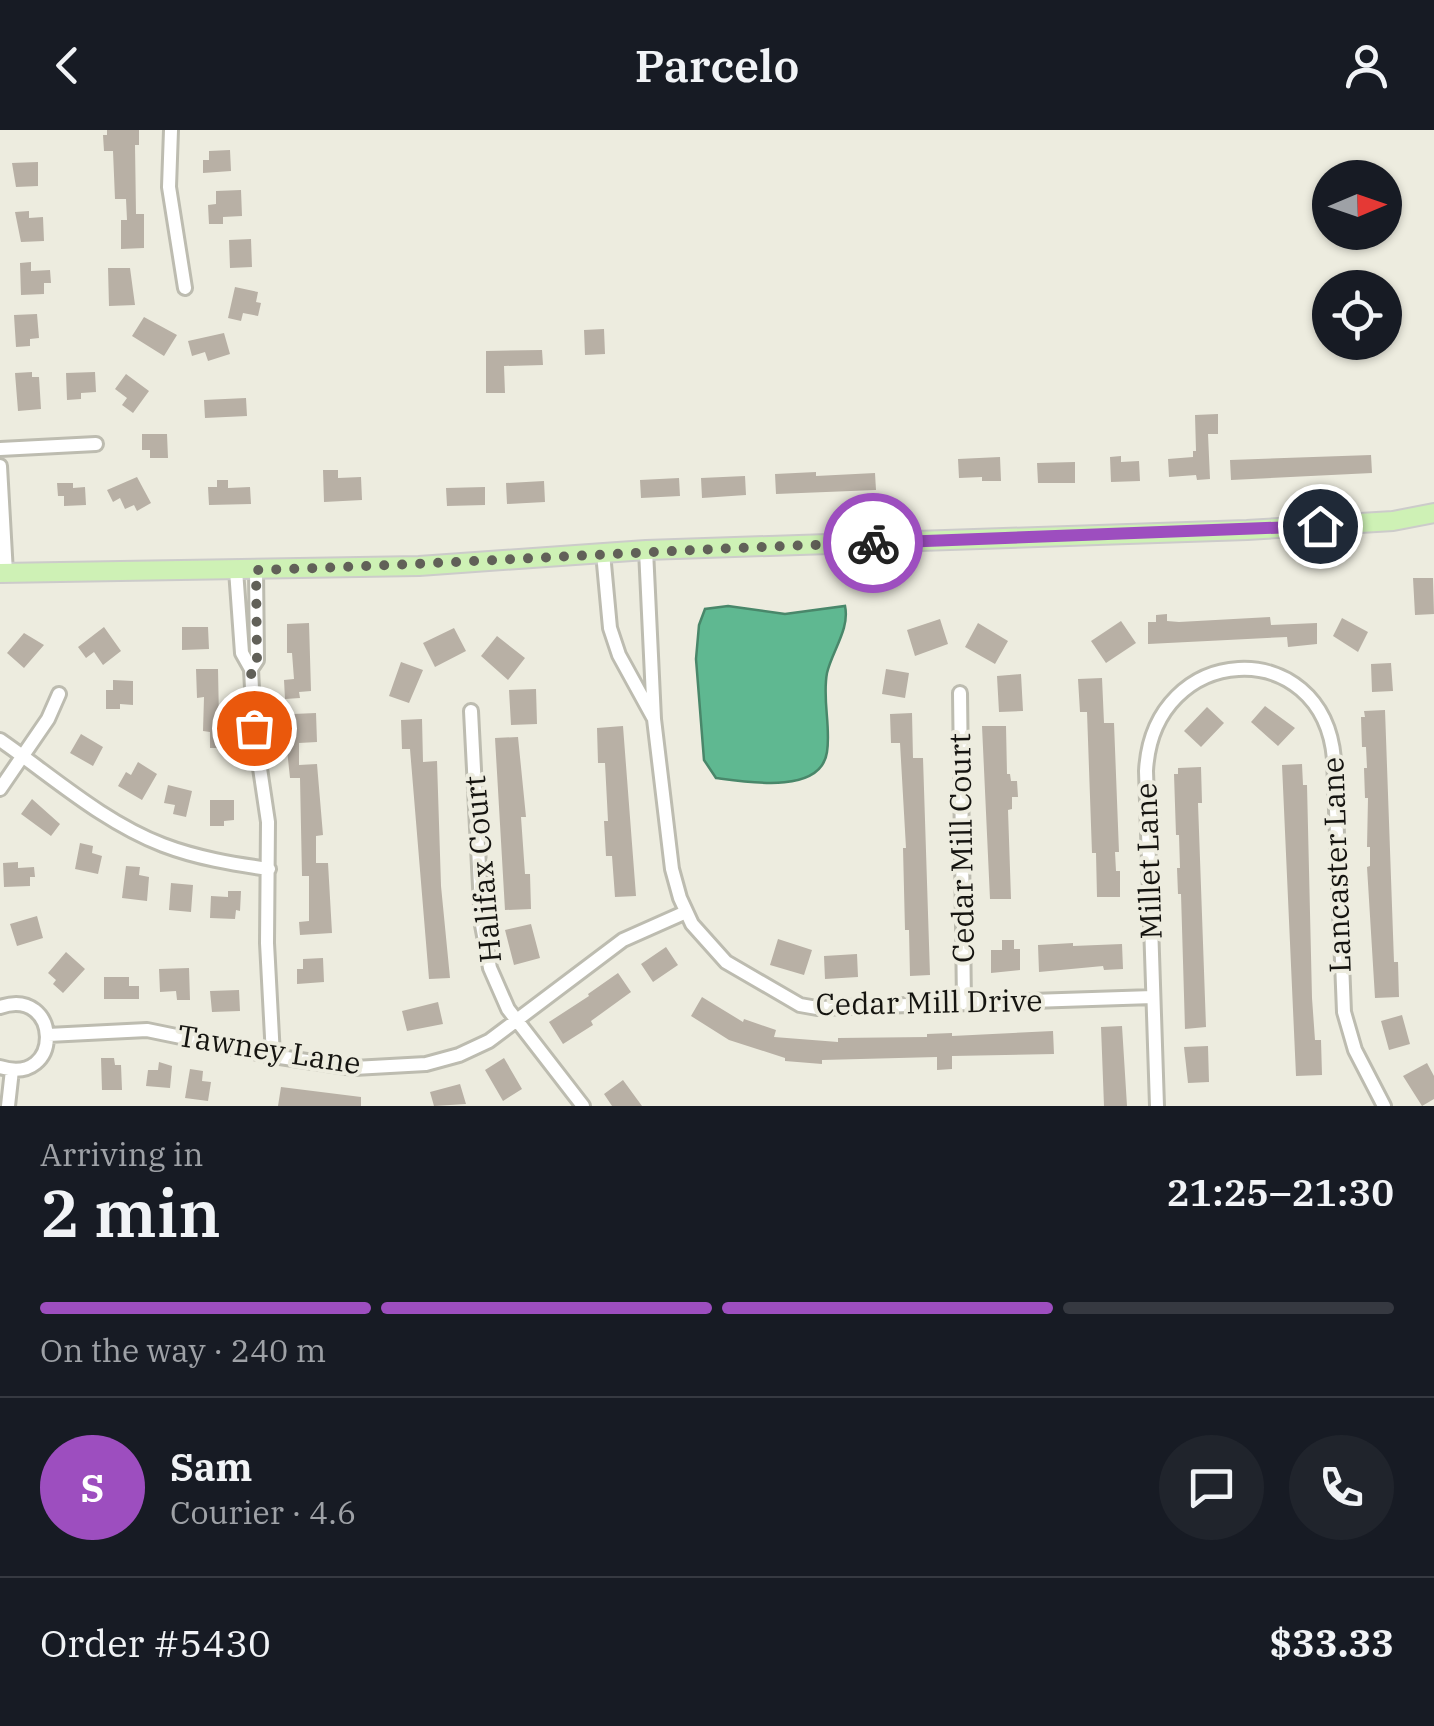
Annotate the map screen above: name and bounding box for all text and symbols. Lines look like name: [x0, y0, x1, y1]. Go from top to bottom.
text: Parcelo: [635, 36, 799, 94]
icon: back: [40, 38, 95, 93]
icon: person: [1339, 38, 1394, 93]
north arrow: [1312, 160, 1402, 250]
map controls: [1312, 160, 1402, 360]
button: locate: [1312, 270, 1402, 360]
pin: [1278, 484, 1363, 569]
courier: [823, 493, 923, 593]
icon: home: [1293, 499, 1348, 554]
icon: bike: [846, 516, 901, 571]
pin: [212, 686, 297, 771]
icon: bag: [227, 701, 282, 756]
street label: Cedar Mill Court: [939, 733, 982, 963]
street label: Lancaster Lane: [1312, 756, 1359, 974]
street label: Halifax Court: [454, 774, 509, 964]
street label: Millet Lane: [1125, 782, 1170, 940]
street label: Cedar Mill Drive: [815, 980, 1043, 1023]
street label: Tawney Lane: [175, 1015, 364, 1082]
text: Arriving in: [40, 1133, 203, 1175]
text: 21:25–21:30: [1167, 1167, 1394, 1216]
text: 2 min: [40, 1170, 221, 1255]
text: On the way · 240 m: [40, 1329, 326, 1371]
button: chat: [1159, 1435, 1264, 1540]
button: phone: [1289, 1435, 1394, 1540]
text: Sam: [170, 1442, 253, 1491]
text: S: [81, 1463, 104, 1512]
text: Courier · 4.6: [170, 1491, 356, 1533]
text: Order #5430: [40, 1618, 271, 1667]
text: $33.33: [1269, 1618, 1394, 1667]

